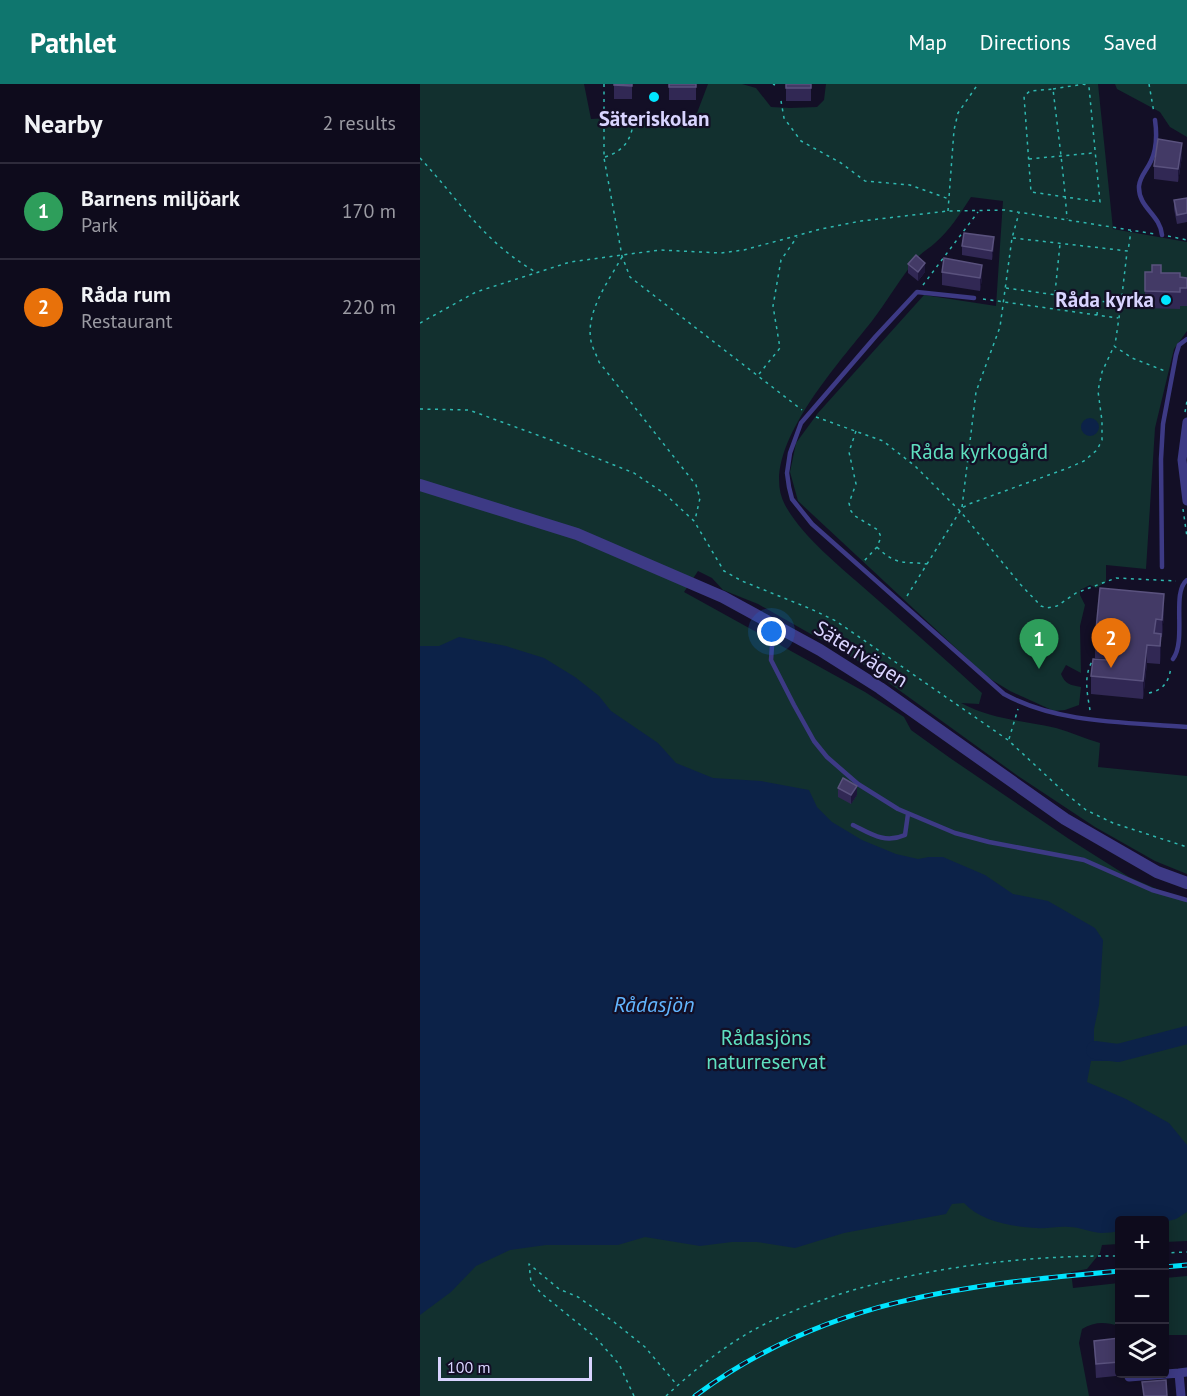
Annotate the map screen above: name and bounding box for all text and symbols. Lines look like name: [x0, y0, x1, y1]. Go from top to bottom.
text: Pathlet: [30, 24, 116, 61]
text: Map: [908, 29, 947, 56]
text: Directions: [980, 29, 1071, 56]
text: Saved: [1104, 29, 1157, 56]
marker: Säteriskolan: [647, 90, 661, 104]
place label: Säteriskolan: [599, 105, 709, 132]
text: Nearby: [24, 107, 102, 140]
text: 2 results: [323, 110, 396, 136]
text: Barnens miljöark: [81, 184, 240, 212]
text: 1: [38, 198, 49, 224]
text: 170 m: [342, 198, 396, 224]
text: Park: [81, 212, 118, 238]
text: Råda rum: [81, 280, 171, 308]
place label: Råda kyrka: [1055, 286, 1154, 313]
marker: Råda kyrka: [1159, 293, 1173, 307]
text: 2: [38, 294, 49, 320]
text: 220 m: [342, 294, 396, 320]
text: Restaurant: [81, 308, 172, 334]
park label: Råda kyrkogård: [910, 438, 1048, 465]
street label: Säterivägen: [809, 614, 913, 693]
your location: [757, 617, 786, 646]
pin: 2: [1092, 618, 1130, 668]
pin: 1: [1020, 620, 1058, 669]
water label: Rådasjön: [614, 990, 694, 1018]
park label: Rådasjöns naturreservat: [706, 1024, 826, 1075]
map controls: [1115, 1216, 1169, 1378]
button: +: [1115, 1216, 1169, 1270]
button: −: [1115, 1270, 1169, 1324]
button: layers: [1115, 1324, 1169, 1378]
scale bar: [438, 1354, 592, 1382]
text: 100 m: [447, 1357, 490, 1377]

